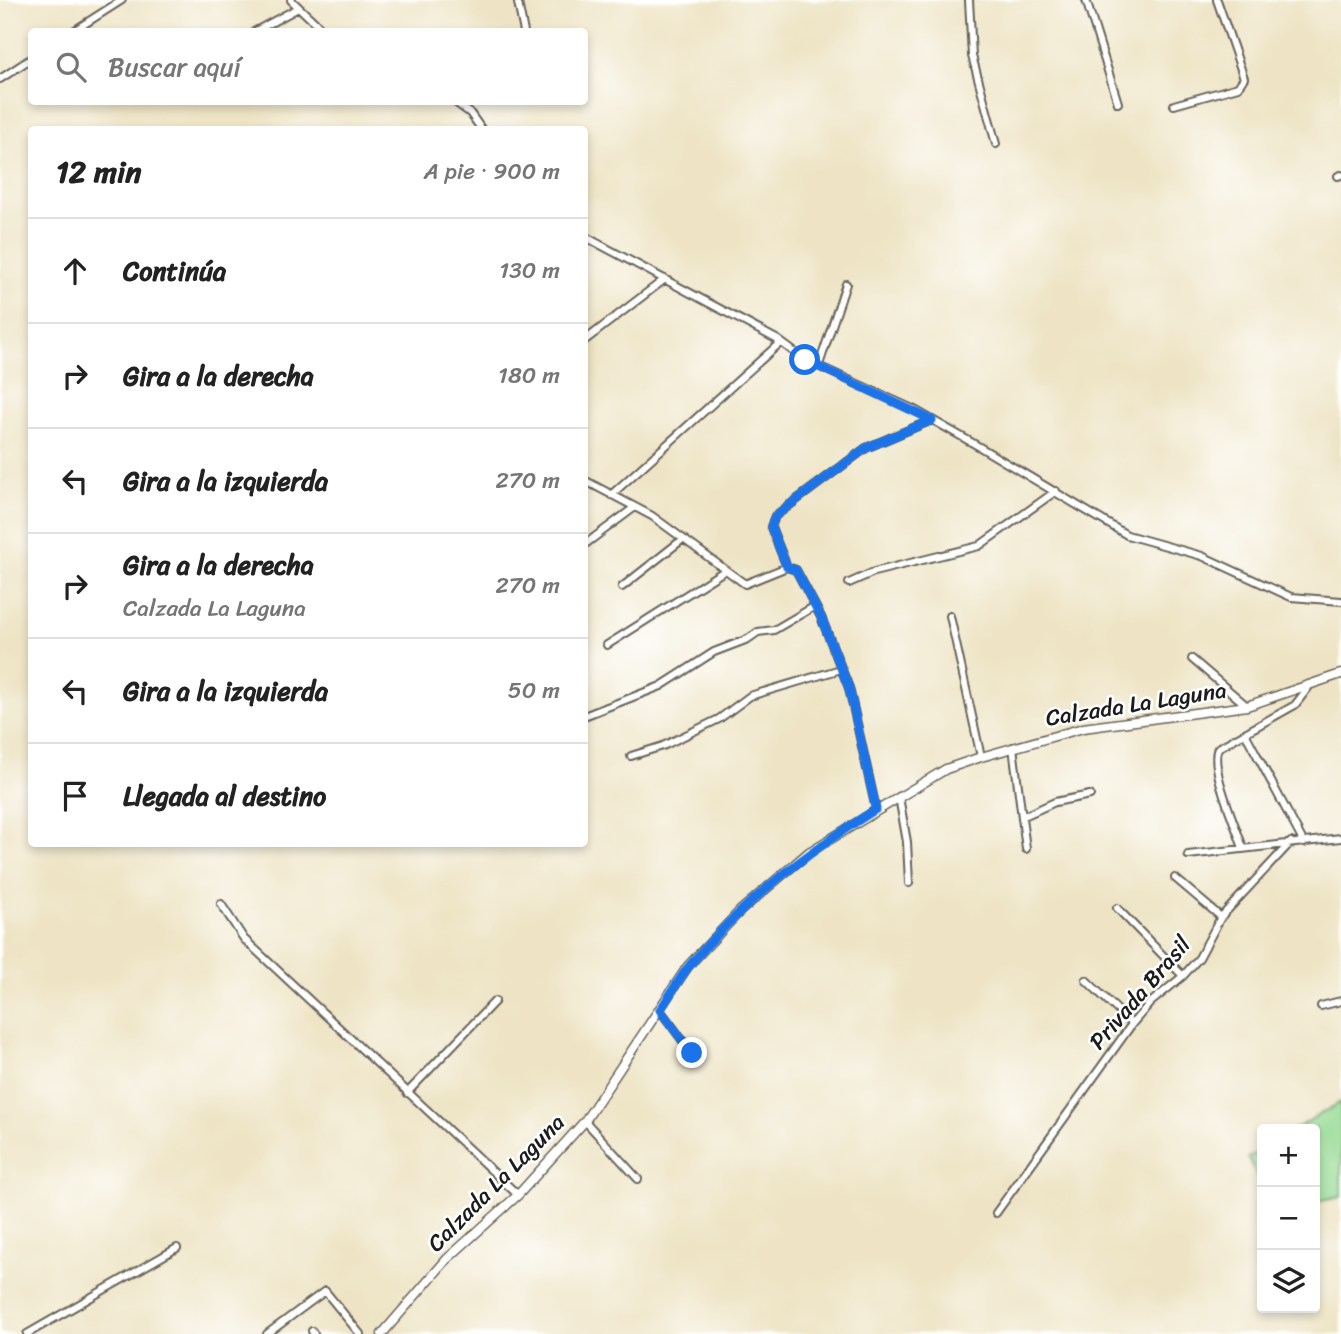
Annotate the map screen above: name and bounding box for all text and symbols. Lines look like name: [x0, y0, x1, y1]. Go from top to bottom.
search box: [28, 28, 588, 105]
text: Buscar aquí: [108, 44, 241, 90]
icon: search: [52, 48, 90, 86]
text: 12 min: [56, 145, 141, 199]
text: A pie · 900 m: [424, 151, 560, 192]
text: Continúa: [123, 248, 226, 294]
text: 130 m: [499, 250, 560, 291]
icon: ahead: [56, 252, 94, 290]
route start: [789, 344, 820, 375]
text: Gira a la derecha: [123, 353, 314, 399]
text: 180 m: [498, 355, 560, 396]
icon: right: [56, 357, 94, 395]
text: Gira a la izquierda: [123, 458, 328, 504]
text: 270 m: [495, 460, 560, 501]
icon: left: [56, 462, 94, 500]
text: Gira a la derecha: [123, 542, 314, 588]
text: 270 m: [495, 565, 560, 606]
icon: right: [56, 567, 94, 605]
text: Calzada La Laguna: [123, 588, 306, 629]
text: Gira a la izquierda: [123, 668, 328, 714]
street label: Calzada La Laguna: [1043, 669, 1229, 739]
text: 50 m: [508, 670, 560, 711]
icon: left: [56, 672, 94, 710]
text: Llegada al destino: [123, 773, 326, 819]
icon: arrive: [56, 777, 94, 815]
street label: Privada Brasil: [1078, 926, 1202, 1060]
route end: [676, 1037, 707, 1068]
street label: Calzada La Laguna: [417, 1104, 575, 1262]
map controls: [1257, 1124, 1320, 1313]
button: +: [1257, 1124, 1320, 1187]
button: −: [1257, 1187, 1320, 1250]
button: layers: [1257, 1250, 1320, 1313]

